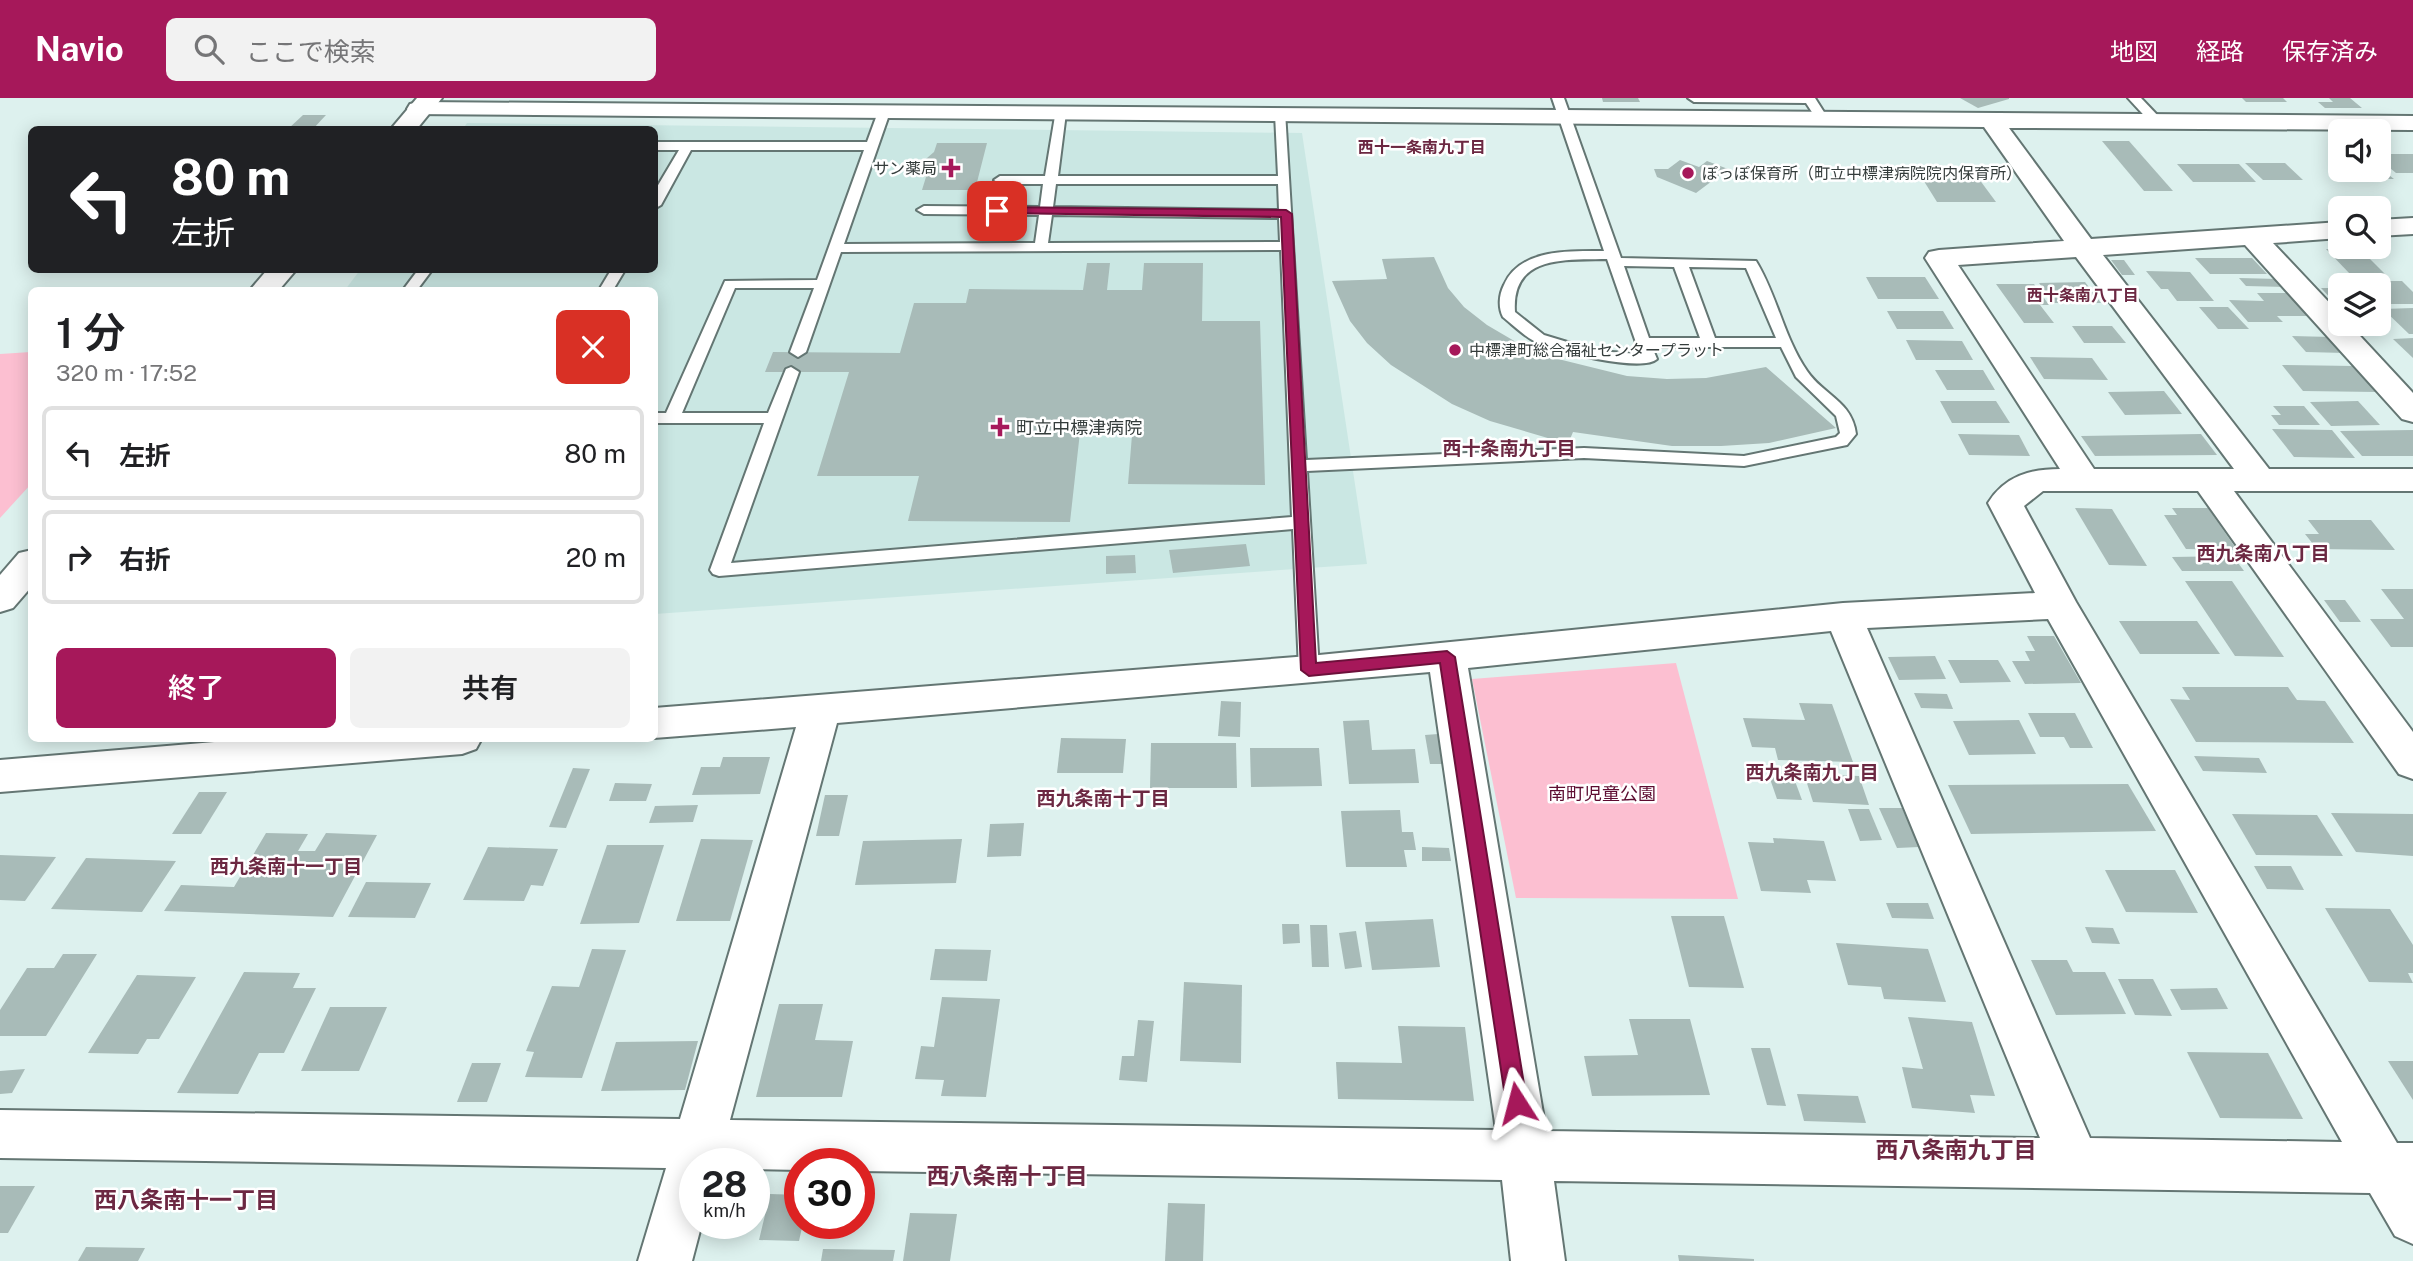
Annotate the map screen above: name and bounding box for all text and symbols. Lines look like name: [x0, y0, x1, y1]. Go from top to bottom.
search box: [166, 18, 656, 81]
text: Navio: [35, 30, 124, 68]
icon: search: [190, 30, 228, 68]
text: ここで検索: [246, 36, 376, 67]
text: 地図: [2110, 37, 2158, 65]
text: 経路: [2196, 37, 2244, 65]
text: 保存済み: [2282, 37, 2378, 65]
map controls: [2328, 119, 2391, 336]
button: sound: [2328, 119, 2391, 182]
district label: 西十一条南九丁目: [1358, 138, 1486, 157]
text: 80 m: [171, 148, 290, 206]
icon: left: [56, 154, 147, 245]
place label: サン薬局: [873, 159, 937, 178]
marker: サン薬局: [943, 160, 959, 176]
place label: ぽっぽ保育所（町立中標津病院院内保育所）: [1702, 164, 2022, 183]
marker: ぽっぽ保育所（町立中標津病院院内保育所）: [1680, 165, 1696, 181]
pin: [967, 181, 1027, 241]
icon: arrive: [978, 192, 1016, 230]
button: search: [2328, 196, 2391, 259]
text: 左折: [171, 214, 235, 251]
button: layers: [2328, 273, 2391, 336]
district label: 西十条南八丁目: [2027, 286, 2139, 305]
text: 1 分: [56, 308, 125, 357]
button: close: [556, 310, 630, 384]
place label: 中標津町総合福祉センタープラット: [1469, 341, 1724, 360]
marker: 中標津町総合福祉センタープラット: [1447, 342, 1463, 358]
text: 320 m · 17:52: [56, 359, 197, 386]
marker: 町立中標津病院: [990, 417, 1010, 437]
place label: 町立中標津病院: [1016, 417, 1142, 438]
icon: left: [60, 434, 98, 472]
district label: 西十条南九丁目: [1442, 437, 1576, 459]
text: 80 m: [565, 438, 626, 469]
text: 左折: [119, 440, 171, 471]
icon: right: [60, 538, 98, 576]
text: 20 m: [566, 542, 626, 573]
district label: 西九条南八丁目: [2196, 542, 2330, 564]
text: 右折: [119, 544, 171, 575]
button: 終了: [56, 648, 336, 728]
button: 共有: [350, 648, 630, 728]
district label: 西九条南九丁目: [1745, 761, 1879, 783]
park label: 南町児童公園: [1548, 783, 1656, 804]
district label: 西九条南十丁目: [1036, 787, 1170, 809]
district label: 西九条南十一丁目: [210, 855, 362, 877]
position arrow: [1480, 1066, 1554, 1140]
district label: 西八条南九丁目: [1876, 1136, 2037, 1163]
speed limit sign: 30: [784, 1148, 875, 1239]
district label: 西八条南十丁目: [927, 1162, 1088, 1189]
text: 28: [702, 1164, 747, 1205]
district label: 西八条南十一丁目: [94, 1186, 278, 1213]
text: km/h: [703, 1200, 746, 1221]

